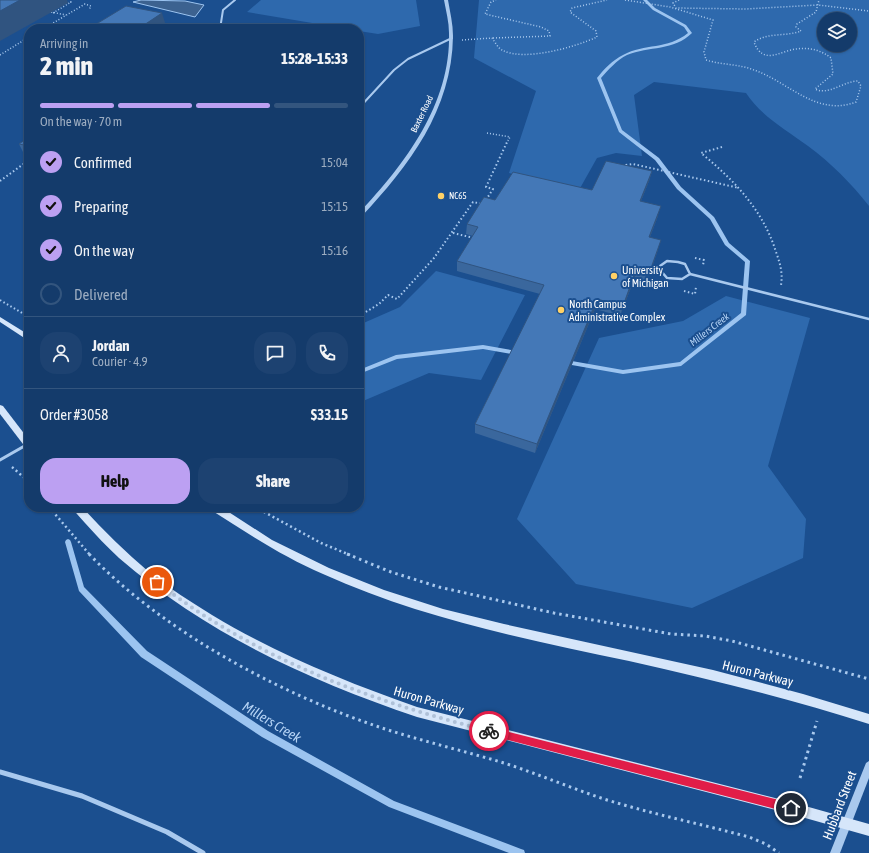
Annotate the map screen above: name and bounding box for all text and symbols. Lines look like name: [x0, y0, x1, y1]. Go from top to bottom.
map controls: [817, 12, 857, 52]
button: layers: [817, 12, 857, 52]
text: Arriving in: [40, 36, 88, 51]
text: 15:28–15:33: [281, 50, 348, 67]
text: 2 min: [40, 51, 93, 81]
street label: Baxter Road: [409, 94, 435, 134]
text: On the way · 70 m: [40, 114, 122, 129]
icon: check: [40, 151, 62, 173]
text: Confirmed: [74, 154, 132, 171]
text: 15:04: [321, 155, 348, 170]
marker: NC65: [436, 191, 446, 201]
place label: NC65: [449, 191, 467, 201]
icon: check: [40, 195, 62, 217]
text: Preparing: [74, 198, 128, 215]
text: 15:15: [321, 199, 348, 214]
icon: check: [40, 239, 62, 261]
text: On the way: [74, 242, 135, 259]
text: 15:16: [321, 243, 348, 258]
place label: University of Michigan: [622, 264, 669, 289]
marker: University of Michigan: [609, 271, 619, 281]
text: Delivered: [74, 286, 128, 303]
place label: North Campus Administrative Complex: [569, 298, 666, 323]
marker: North Campus Administrative Complex: [556, 305, 566, 315]
water label: Millers Creek: [687, 310, 732, 348]
button: person: [40, 332, 82, 374]
button: chat: [254, 332, 296, 374]
button: phone: [306, 332, 348, 374]
text: Jordan: [92, 337, 130, 354]
text: Courier · 4.9: [92, 354, 148, 369]
text: Order #3058: [40, 406, 108, 423]
text: $33.15: [311, 406, 348, 423]
button: Help: [40, 458, 190, 504]
button: Share: [198, 458, 348, 504]
pin: [140, 565, 174, 599]
icon: bag: [146, 571, 168, 593]
street label: Huron Parkway: [721, 657, 796, 690]
street label: Huron Parkway: [392, 683, 466, 718]
water label: Millers Creek: [240, 698, 305, 746]
courier: [469, 711, 509, 751]
icon: bike: [478, 720, 500, 742]
street label: Hubbard Street: [819, 768, 860, 842]
pin: [774, 791, 808, 825]
icon: home: [780, 797, 802, 819]

